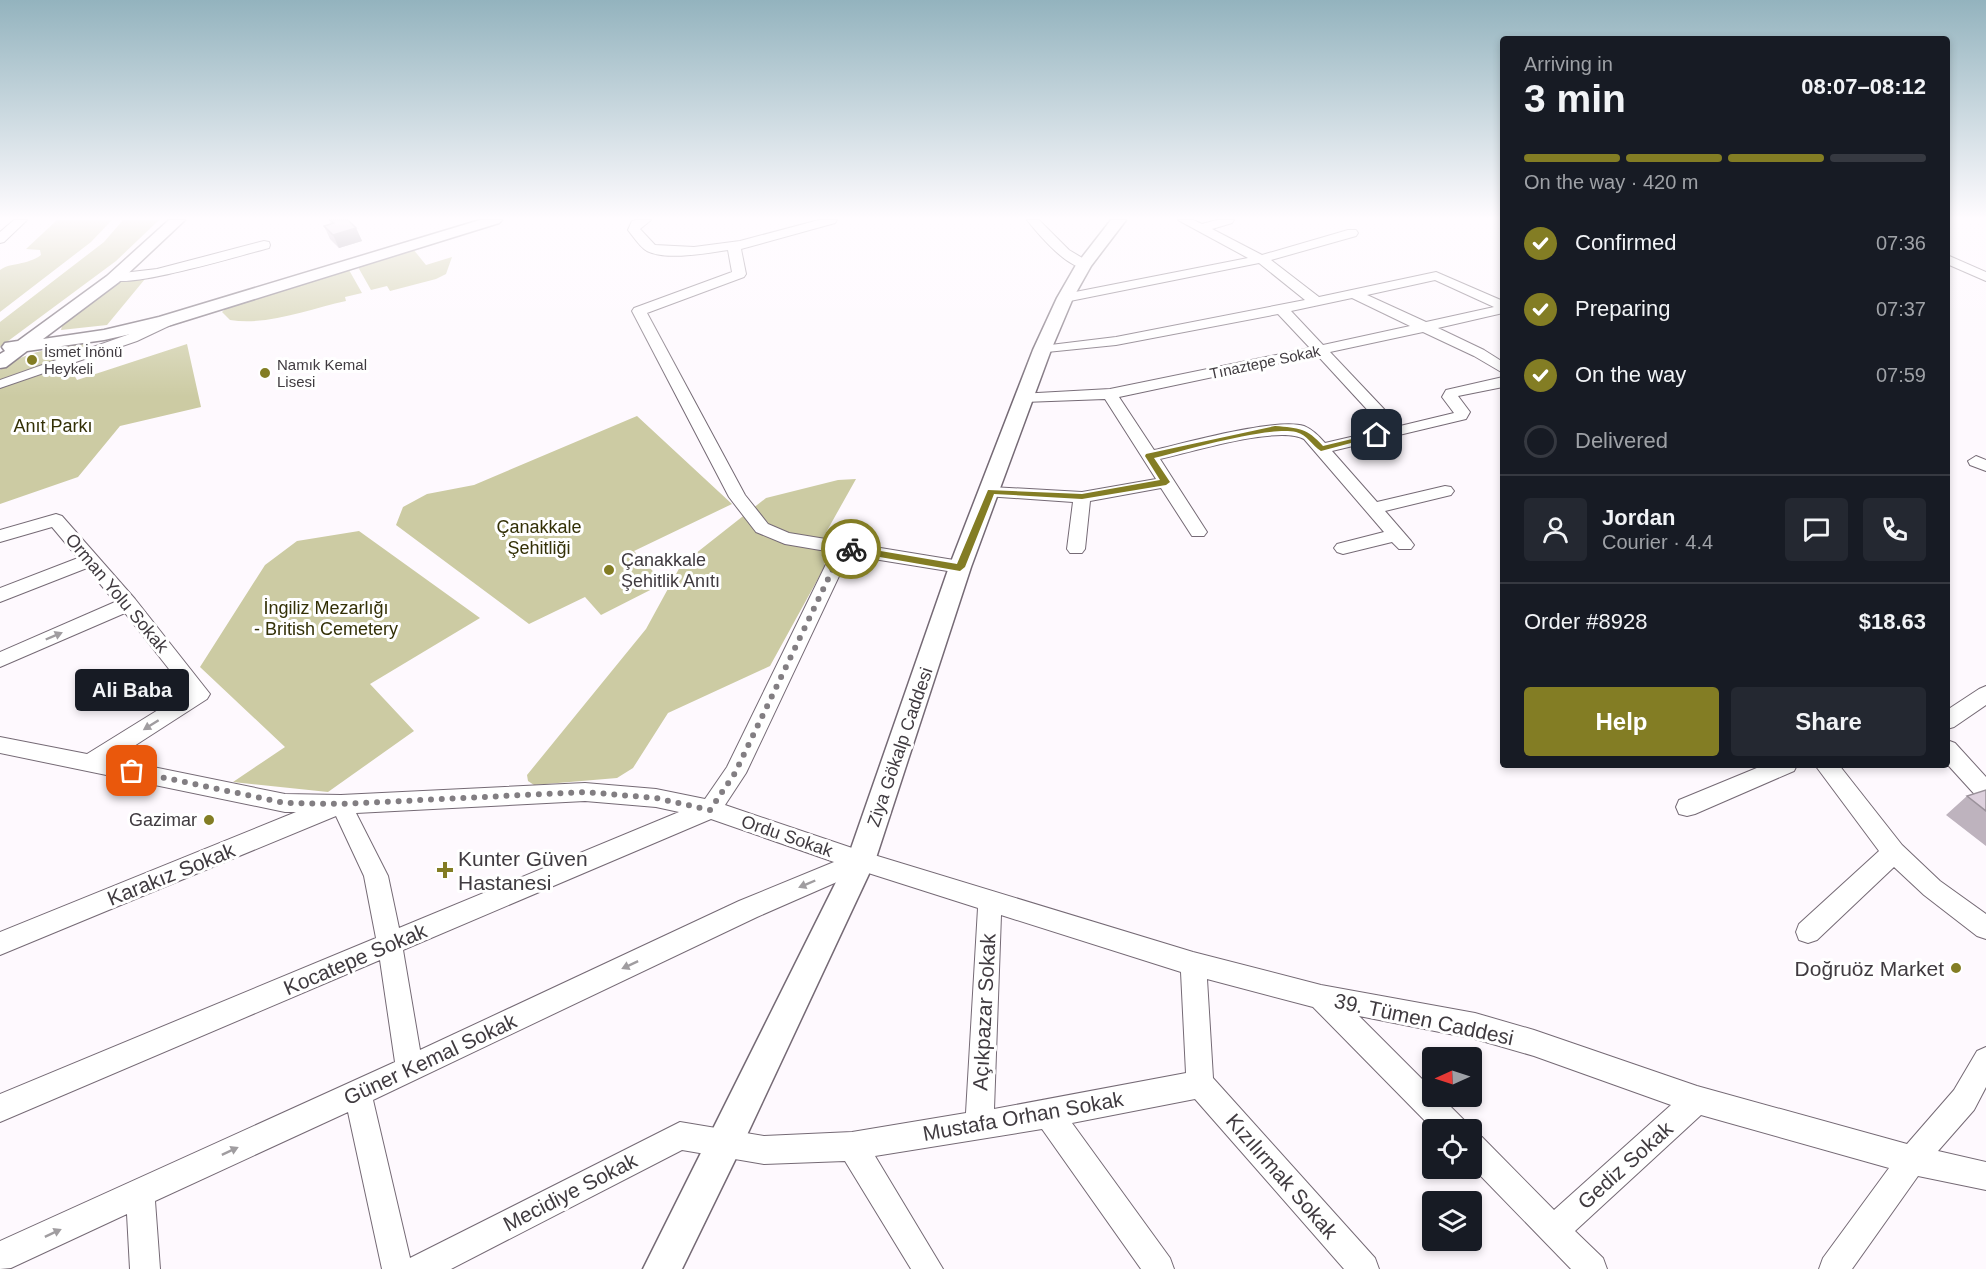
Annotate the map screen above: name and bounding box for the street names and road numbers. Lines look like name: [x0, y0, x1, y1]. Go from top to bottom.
street label: Tınaztepe Sokak: [1208, 342, 1322, 382]
street label: Orman Yolu Sokak: [61, 529, 173, 657]
street label: Ziya Gökalp Caddesi: [863, 665, 937, 829]
street label: Ordu Sokak: [739, 811, 836, 861]
street label: Karakız Sokak: [104, 838, 239, 910]
street label: Kocatepe Sokak: [280, 918, 430, 999]
street label: Açıkpazar Sokak: [968, 932, 1000, 1091]
street label: 39. Tümen Caddesi: [1332, 989, 1516, 1049]
street label: Güner Kemal Sokak: [340, 1009, 520, 1109]
street label: Mustafa Orhan Sokak: [921, 1087, 1125, 1145]
street label: Kızılırmak Sokak: [1222, 1109, 1343, 1243]
street label: Gediz Sokak: [1573, 1116, 1677, 1213]
street label: Mecidiye Sokak: [499, 1148, 641, 1236]

